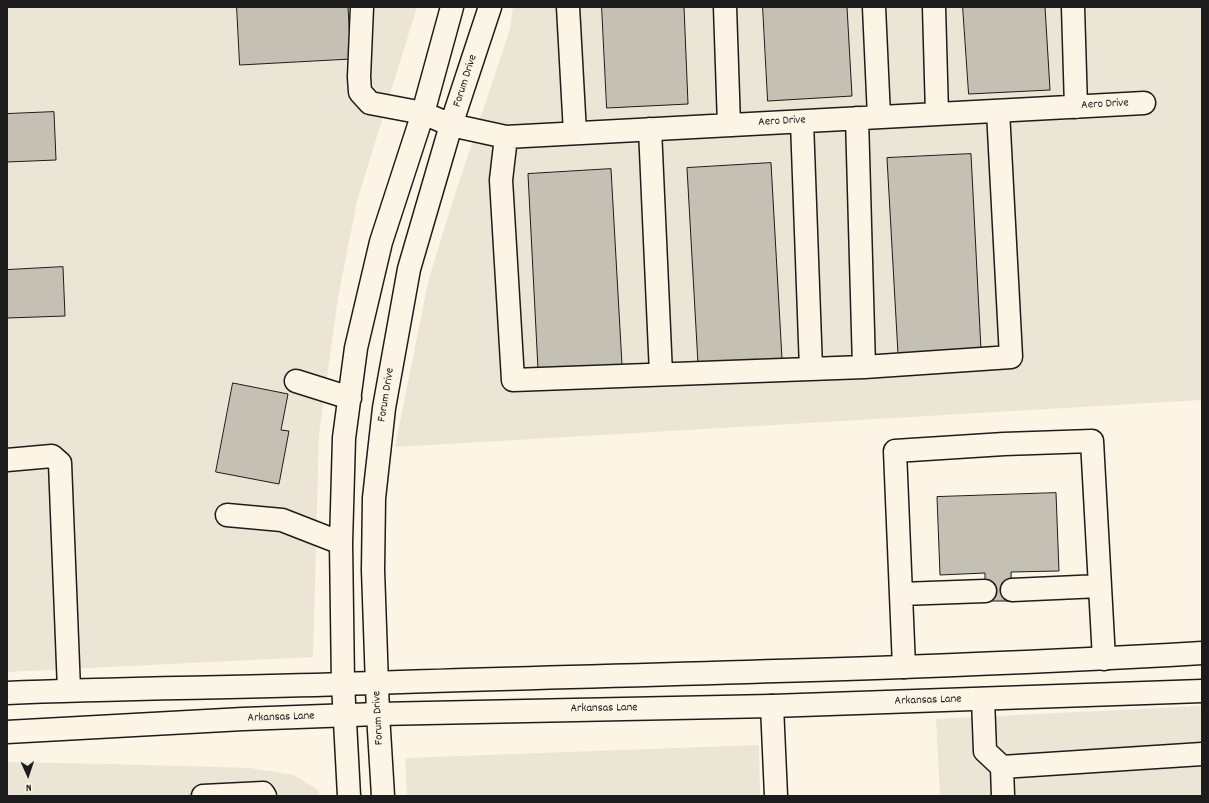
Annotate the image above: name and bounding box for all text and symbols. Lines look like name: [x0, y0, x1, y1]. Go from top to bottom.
street label: Forum Drive: [451, 53, 481, 109]
street label: Aero Drive: [1081, 97, 1129, 113]
street label: Aero Drive: [758, 114, 806, 130]
street label: Forum Drive: [376, 367, 398, 423]
street label: Forum Drive: [370, 690, 388, 746]
street label: Arkansas Lane: [894, 693, 962, 709]
street label: Arkansas Lane: [570, 701, 638, 717]
street label: Arkansas Lane: [247, 710, 315, 726]
north arrow: [8, 755, 48, 795]
text: N: [25, 779, 32, 795]

